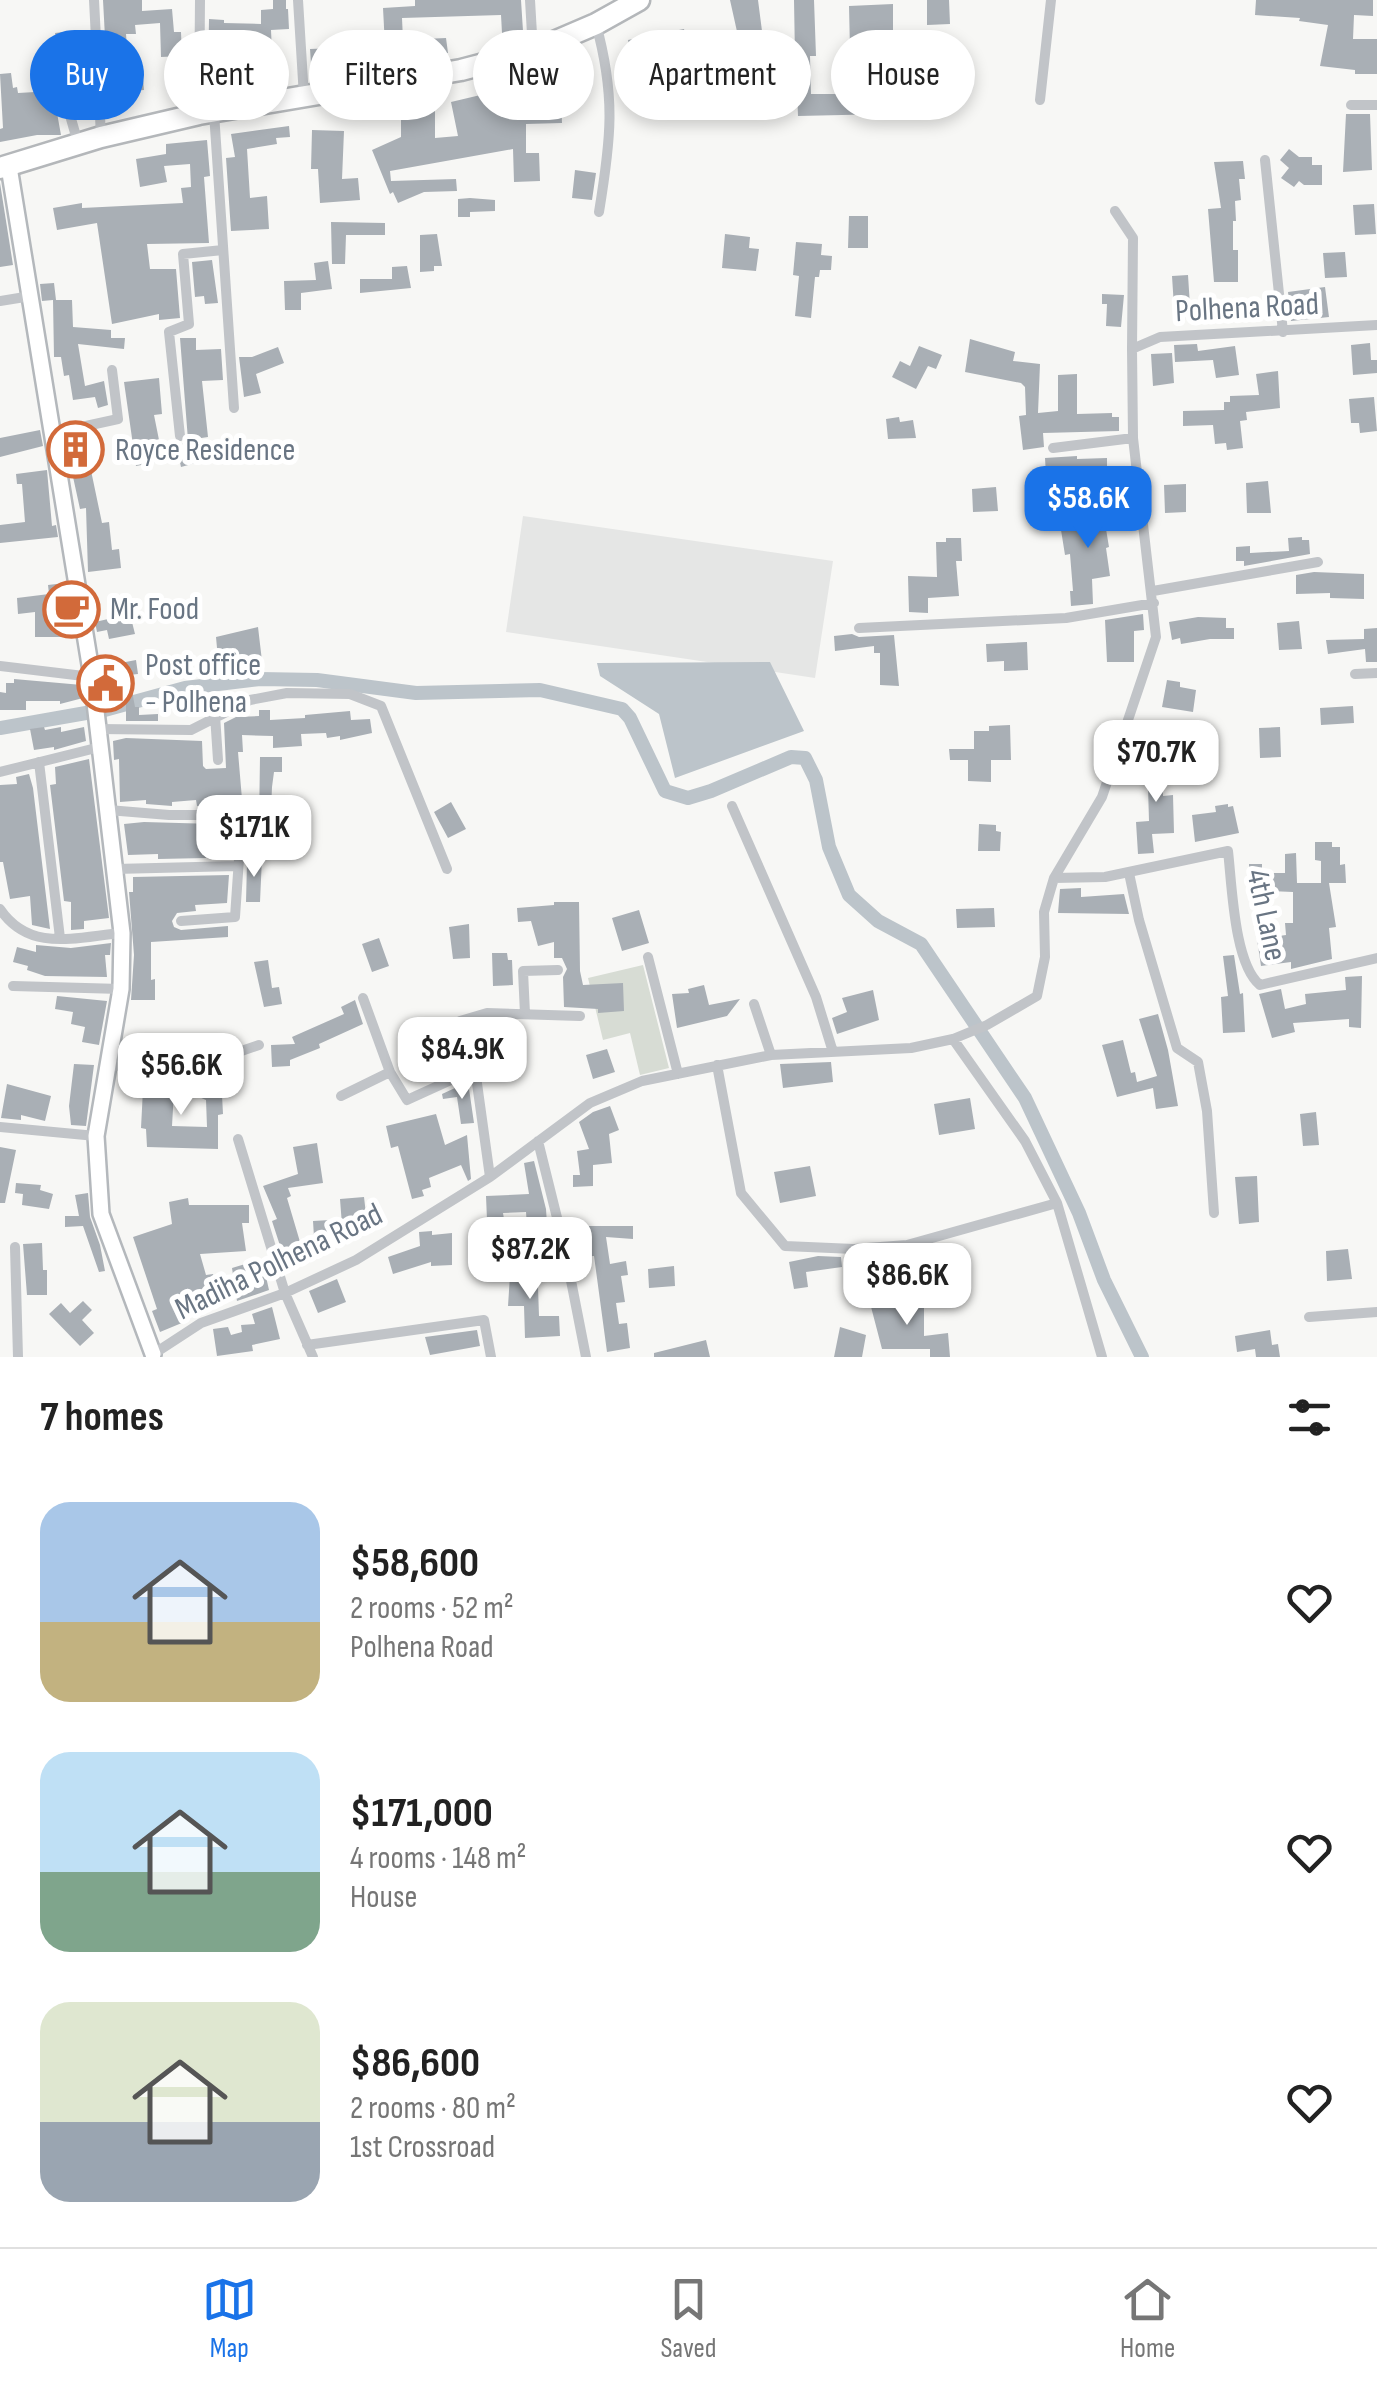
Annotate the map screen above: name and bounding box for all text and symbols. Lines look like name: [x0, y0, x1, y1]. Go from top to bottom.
chip: Buy: [30, 30, 144, 120]
chip: Rent: [164, 30, 289, 120]
chip: Filters: [309, 30, 453, 120]
chip: New: [473, 30, 594, 120]
chip: Apartment: [614, 30, 811, 120]
chip: House: [831, 30, 975, 120]
street label: Polhena Road: [1174, 285, 1320, 331]
building icon: Royce Residence: [46, 420, 106, 480]
place label: Royce Residence: [115, 431, 295, 470]
pin: $58.6K: [1007, 466, 1169, 551]
text: $58.6K: [1047, 479, 1129, 518]
cafe icon: Mr. Food: [41, 579, 101, 639]
place label: Mr. Food: [110, 590, 199, 629]
place label: Post office - Polhena: [145, 646, 261, 722]
public building icon: Post office - Polhena: [76, 653, 136, 713]
pin: $70.7K: [1075, 720, 1237, 805]
text: $70.7K: [1116, 733, 1196, 772]
pin: $171K: [184, 795, 324, 880]
text: $171K: [218, 808, 290, 847]
street label: 4th Lane: [1237, 866, 1295, 964]
pin: $84.9K: [381, 1017, 543, 1102]
text: $84.9K: [420, 1030, 504, 1069]
pin: $56.6K: [100, 1033, 262, 1118]
text: $56.6K: [140, 1046, 222, 1085]
street label: Madiha Polhena Road: [169, 1195, 389, 1329]
pin: $87.2K: [449, 1217, 611, 1302]
text: $87.2K: [490, 1230, 570, 1269]
pin: $86.6K: [826, 1243, 988, 1328]
text: $86.6K: [865, 1256, 949, 1295]
icon: filters: [1282, 1390, 1337, 1445]
text: 7 homes: [40, 1392, 164, 1443]
text: $58,600: [350, 1538, 479, 1589]
icon: home: [120, 1542, 240, 1662]
icon: heart: [1282, 1575, 1337, 1630]
text: 2 rooms · 52 m²: [350, 1589, 514, 1628]
text: Polhena Road: [350, 1628, 494, 1667]
text: $171,000: [350, 1788, 493, 1839]
icon: home: [120, 1792, 240, 1912]
icon: heart: [1282, 1825, 1337, 1880]
text: 4 rooms · 148 m²: [350, 1839, 527, 1878]
text: House: [350, 1878, 417, 1917]
text: $86,600: [350, 2038, 480, 2089]
icon: home: [120, 2042, 240, 2162]
icon: heart: [1282, 2075, 1337, 2130]
text: 2 rooms · 80 m²: [350, 2089, 516, 2128]
text: 1st Crossroad: [350, 2128, 495, 2167]
tab: Map: [202, 2272, 257, 2365]
tab: Saved: [660, 2272, 717, 2365]
tab: Home: [1120, 2272, 1175, 2365]

